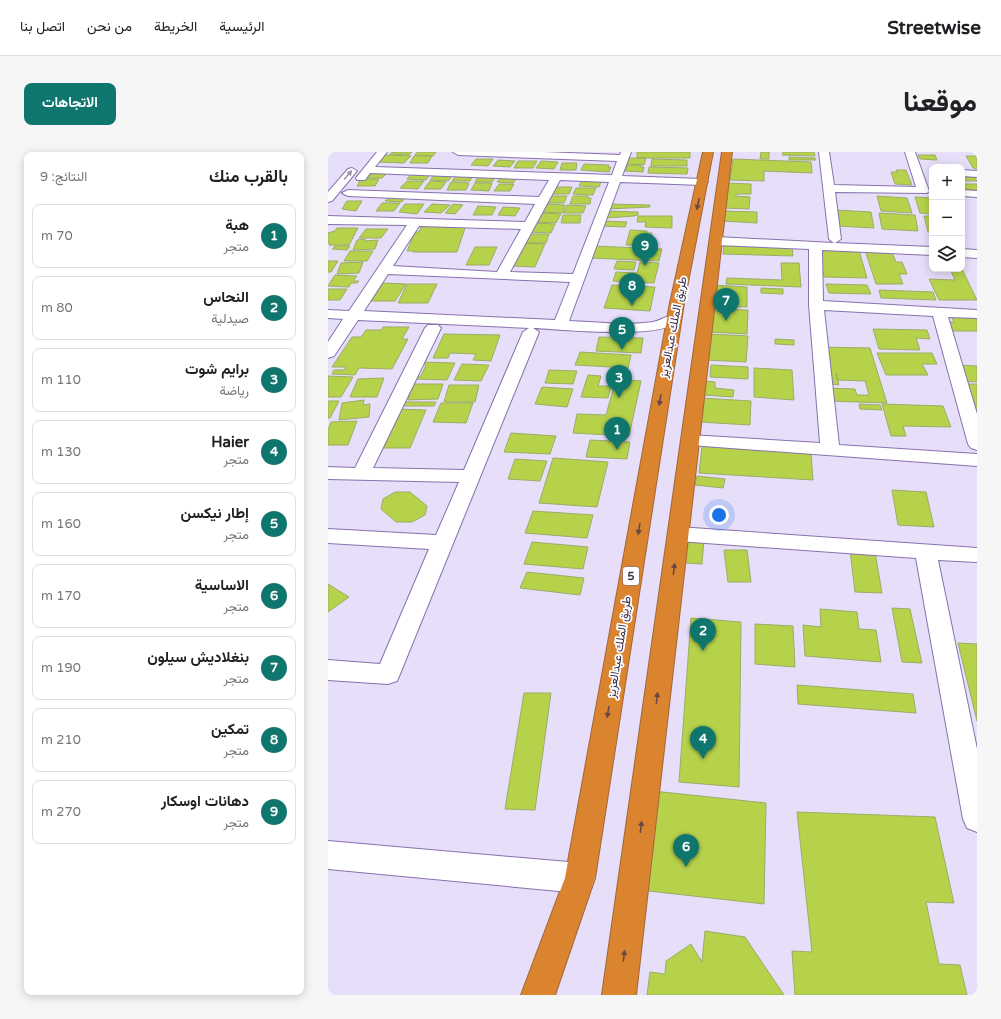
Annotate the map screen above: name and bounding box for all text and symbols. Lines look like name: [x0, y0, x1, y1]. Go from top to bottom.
text: Streetwise: [887, 17, 981, 39]
text: اتصل بنا: [20, 18, 65, 35]
text: من نحن: [87, 18, 132, 35]
text: الخريطة: [154, 18, 197, 35]
text: الرئيسية: [219, 18, 265, 35]
button: الاتجاهات: [24, 83, 116, 125]
text: موقعنا: [903, 85, 977, 119]
map controls: [929, 164, 965, 272]
button: +: [929, 164, 965, 200]
text: بالقرب منك: [209, 166, 288, 187]
text: النتائج: 9: [40, 169, 87, 185]
one-way arrow: [344, 170, 353, 181]
one-way arrow: [695, 198, 701, 210]
button: −: [929, 200, 965, 236]
text: هبة: [225, 216, 249, 234]
text: 70 m: [41, 228, 73, 244]
text: 1: [270, 228, 278, 244]
pin: 9: [632, 233, 658, 266]
button: layers: [929, 236, 965, 272]
text: متجر: [224, 239, 249, 255]
pin: 8: [619, 273, 645, 306]
street label: طريق الملك عبدالعزيز: [656, 275, 691, 380]
text: النحاس: [203, 288, 249, 306]
pin: 7: [713, 288, 739, 321]
text: 80 m: [41, 300, 73, 316]
text: 2: [270, 300, 278, 316]
text: صيدلية: [211, 311, 249, 327]
pin: 5: [609, 317, 635, 350]
text: برايم شوت: [185, 360, 249, 378]
pin: 3: [606, 365, 632, 398]
text: 110 m: [41, 372, 81, 388]
text: 3: [270, 372, 278, 388]
text: رياضة: [219, 383, 249, 399]
one-way arrow: [657, 394, 663, 407]
pin: 1: [604, 417, 630, 450]
text: Haier: [211, 433, 249, 451]
text: 130 m: [41, 444, 81, 460]
text: 4: [270, 444, 278, 460]
text: متجر: [224, 452, 249, 468]
text: إطار نيكسن: [181, 504, 249, 522]
your location: [709, 505, 729, 525]
text: 160 m: [41, 516, 81, 532]
text: 5: [270, 516, 278, 532]
one-way arrow: [635, 523, 641, 535]
text: متجر: [224, 527, 249, 543]
one-way arrow: [671, 563, 677, 576]
road number: 5: [623, 567, 639, 585]
text: الاساسية: [195, 576, 249, 594]
text: 170 m: [41, 588, 81, 604]
text: 6: [270, 588, 278, 604]
street label: طريق الملك عبدالعزيز: [604, 595, 635, 700]
text: متجر: [224, 599, 249, 615]
pin: 2: [690, 618, 716, 651]
text: بنغلاديش سيلون: [147, 648, 249, 666]
text: 190 m: [41, 660, 81, 676]
text: 7: [270, 660, 278, 676]
text: متجر: [224, 671, 249, 687]
one-way arrow: [654, 692, 660, 704]
one-way arrow: [605, 706, 611, 718]
text: تمكين: [211, 720, 249, 738]
pin: 4: [690, 726, 716, 759]
text: 210 m: [41, 732, 81, 748]
text: 8: [270, 732, 278, 748]
text: متجر: [224, 743, 249, 759]
text: دهانات اوسكار: [161, 792, 249, 810]
text: 270 m: [41, 804, 81, 820]
text: 9: [270, 804, 278, 820]
text: متجر: [224, 815, 249, 831]
one-way arrow: [638, 821, 644, 833]
pin: 6: [673, 834, 699, 867]
one-way arrow: [621, 950, 627, 962]

